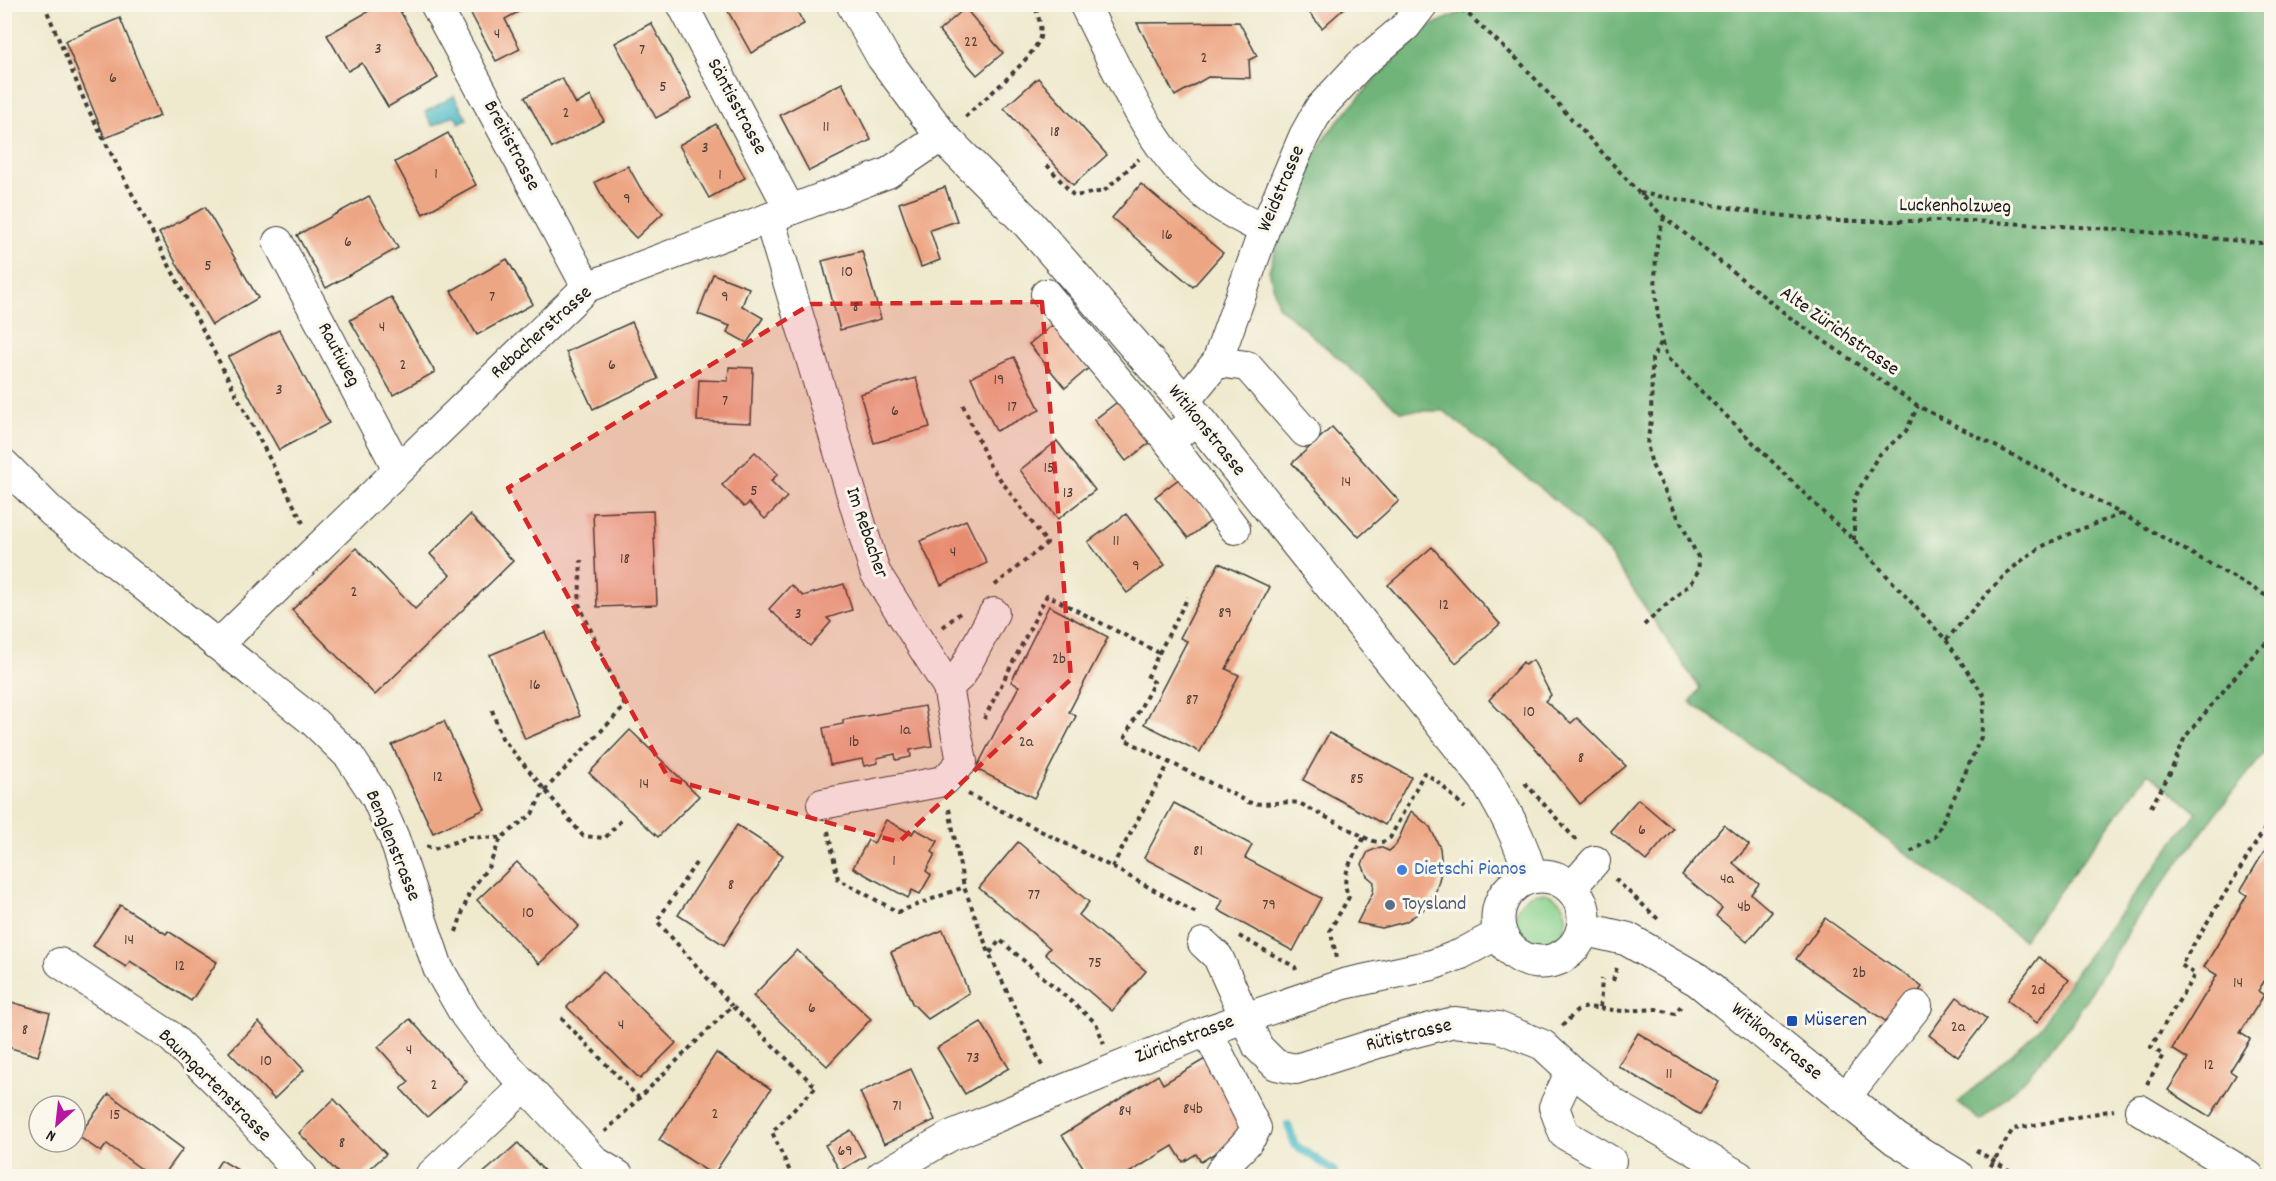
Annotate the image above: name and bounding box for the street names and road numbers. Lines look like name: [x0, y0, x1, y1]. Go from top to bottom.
street label: Säntisstrasse: [699, 54, 773, 160]
street label: Breitistrasse: [475, 96, 547, 196]
street label: Weidstrasse: [1251, 141, 1313, 237]
street label: Luckenholzweg: [1899, 192, 2011, 222]
street label: Rebacherstrasse: [485, 280, 599, 386]
street label: Alte Zürichstrasse: [1773, 280, 1905, 384]
street label: Rautiweg: [309, 318, 367, 392]
street label: Witikonstrasse: [1160, 379, 1252, 483]
street label: Im Rebacher: [837, 484, 895, 583]
street label: Benglenstrasse: [357, 786, 427, 906]
street label: Witikonstrasse: [1724, 996, 1828, 1088]
street label: Zürichstrasse: [1131, 1008, 1239, 1072]
street label: Rütistrasse: [1363, 1012, 1455, 1060]
street label: Baumgartenstrasse: [151, 1023, 277, 1149]

